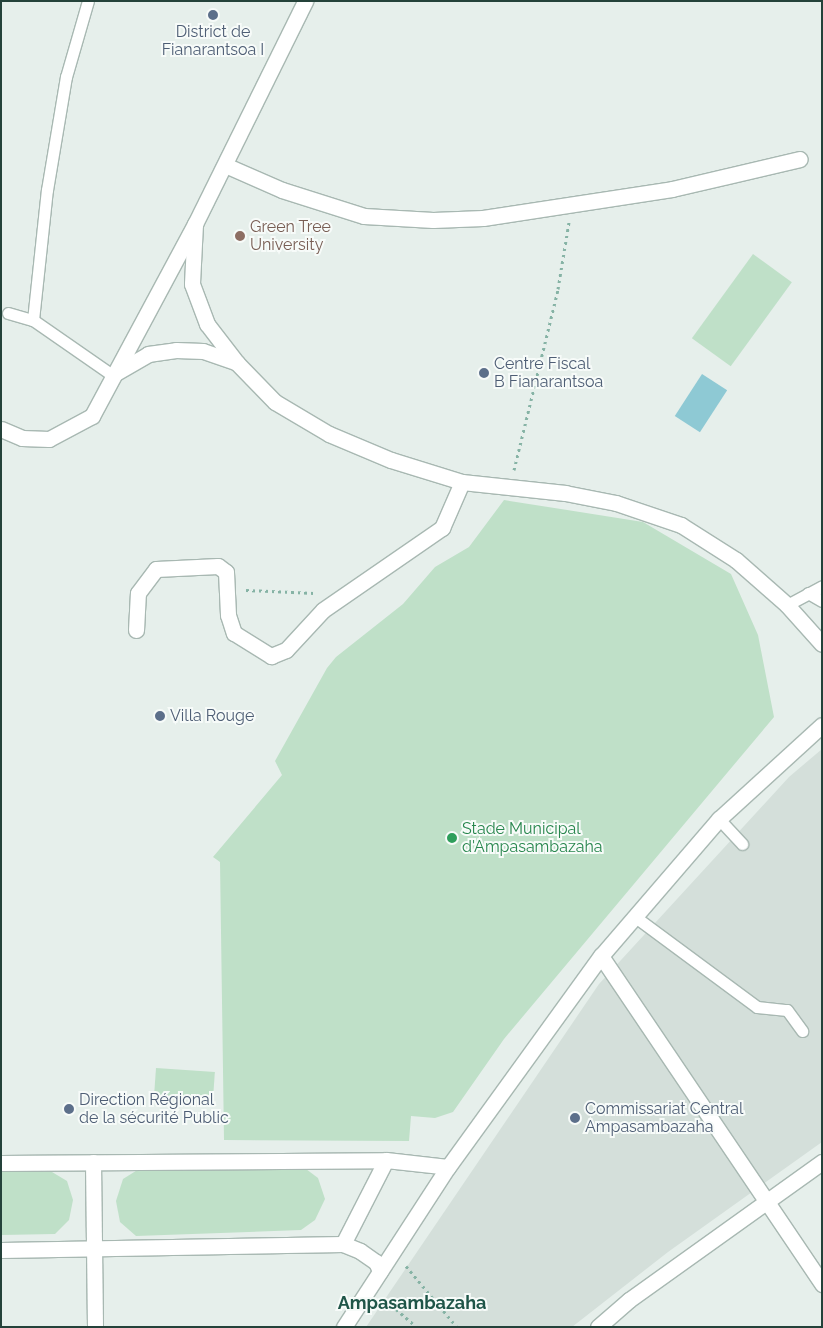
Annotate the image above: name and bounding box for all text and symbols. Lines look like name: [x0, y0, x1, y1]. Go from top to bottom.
marker: District de Fianarantsoa I: [207, 9, 219, 21]
place label: District de Fianarantsoa I: [162, 22, 264, 60]
place label: Green Tree University: [250, 217, 331, 255]
marker: Green Tree University: [234, 230, 246, 242]
place label: Centre Fiscal B Fianarantsoa: [494, 354, 603, 392]
marker: Centre Fiscal B Fianarantsoa: [478, 367, 490, 379]
place label: Villa Rouge: [170, 706, 254, 726]
marker: Villa Rouge: [154, 710, 166, 722]
place label: Stade Municipal d'Ampasambazaha: [462, 819, 603, 857]
marker: Stade Municipal d'Ampasambazaha: [446, 832, 458, 844]
place label: Direction Régional de la sécurité Public: [79, 1090, 229, 1128]
place label: Commissariat Central Ampasambazaha: [585, 1099, 743, 1137]
marker: Direction Régional de la sécurité Public: [63, 1103, 75, 1115]
marker: Commissariat Central Ampasambazaha: [569, 1112, 581, 1124]
district label: Ampasambazaha: [338, 1292, 486, 1314]

